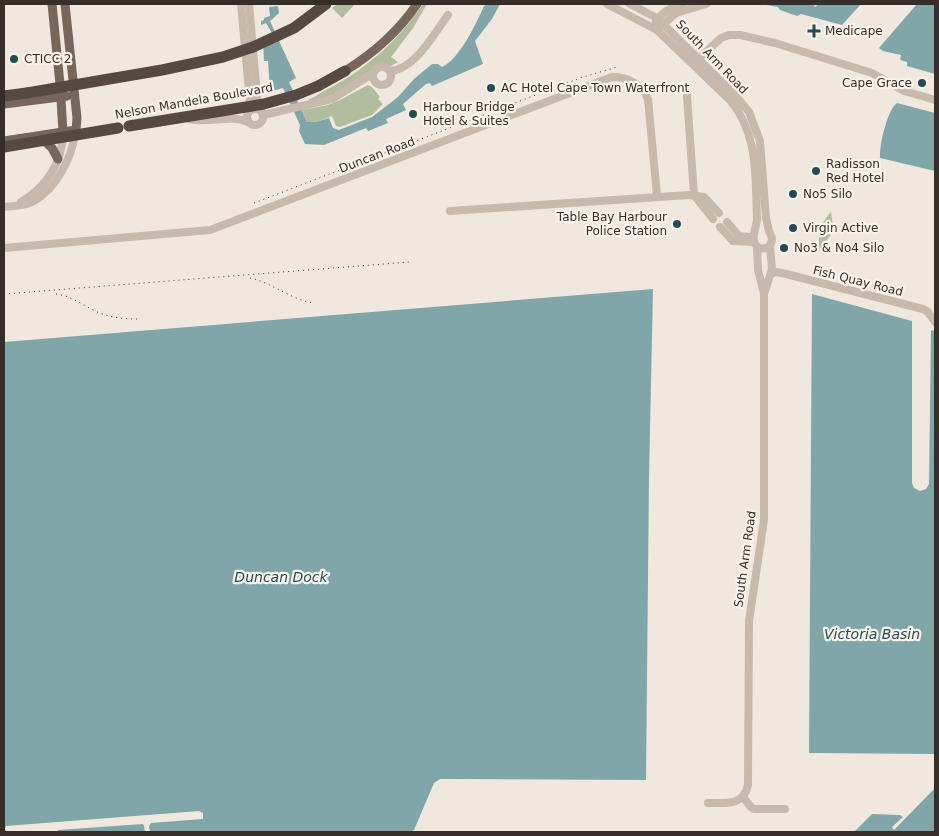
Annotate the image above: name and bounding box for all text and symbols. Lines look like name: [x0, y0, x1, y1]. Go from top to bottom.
street label: South Arm Road: [673, 17, 751, 97]
marker: Medicape: [807, 24, 821, 38]
place label: Medicape: [825, 24, 883, 38]
place label: CTICC 2: [24, 52, 71, 66]
marker: CTICC 2: [8, 53, 20, 65]
place label: Cape Grace: [842, 76, 912, 90]
marker: Cape Grace: [916, 77, 928, 89]
street label: Nelson Mandela Boulevard: [114, 80, 274, 122]
place label: AC Hotel Cape Town Waterfront: [501, 81, 690, 95]
marker: AC Hotel Cape Town Waterfront: [485, 82, 497, 94]
place label: Harbour Bridge Hotel & Suites: [423, 100, 515, 128]
marker: Harbour Bridge Hotel & Suites: [407, 108, 419, 120]
street label: Duncan Road: [337, 134, 417, 176]
place label: Radisson Red Hotel: [826, 157, 884, 185]
marker: Radisson Red Hotel: [810, 165, 822, 177]
place label: No5 Silo: [803, 187, 852, 201]
marker: No5 Silo: [787, 188, 799, 200]
place label: Table Bay Harbour Police Station: [556, 210, 667, 238]
marker: Table Bay Harbour Police Station: [671, 218, 683, 230]
place label: Virgin Active: [803, 221, 879, 235]
marker: Virgin Active: [787, 222, 799, 234]
place label: No3 & No4 Silo: [794, 241, 884, 255]
marker: No3 & No4 Silo: [778, 242, 790, 254]
street label: Fish Quay Road: [811, 263, 905, 299]
street label: South Arm Road: [731, 510, 759, 608]
water label: Duncan Dock: [234, 569, 329, 585]
water label: Victoria Basin: [824, 626, 920, 642]

